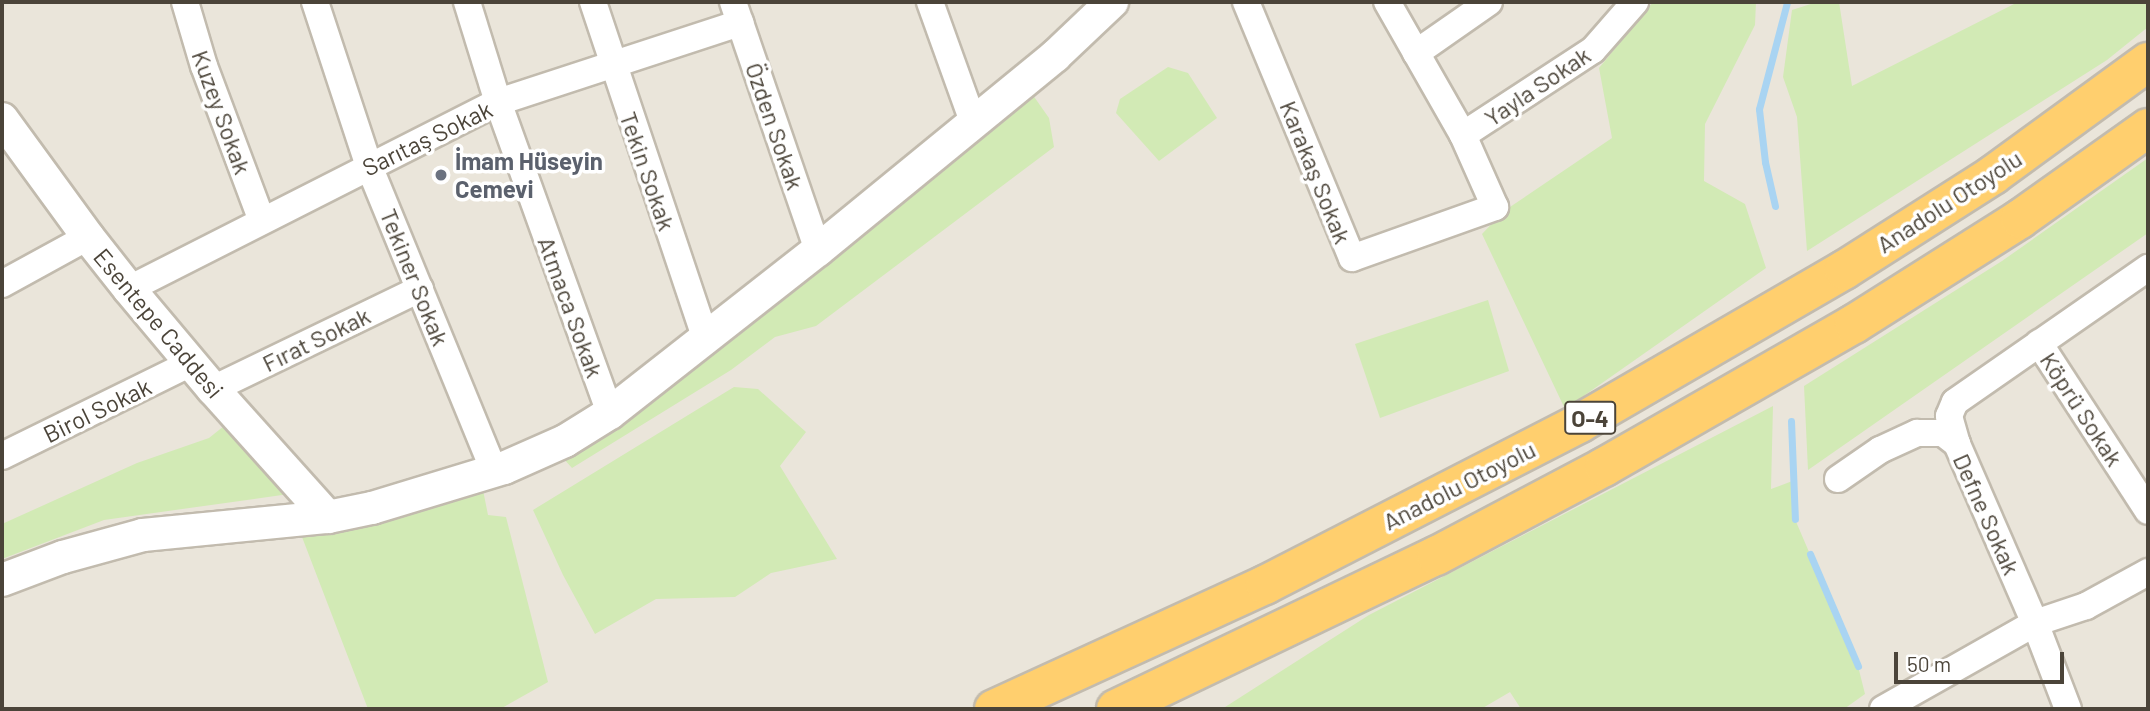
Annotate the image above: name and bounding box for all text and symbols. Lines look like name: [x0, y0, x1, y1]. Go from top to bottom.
street label: Yayla Sokak: [1479, 40, 1595, 132]
street label: Kuzey Sokak: [186, 46, 258, 178]
street label: Özden Sokak: [740, 59, 810, 193]
street label: Sarıtaş Sokak: [357, 94, 497, 182]
street label: Karakaş Sokak: [1274, 96, 1358, 248]
street label: Tekin Sokak: [614, 108, 682, 234]
street label: Anadolu Otoyolu: [1871, 143, 2027, 259]
place label: İmam Hüseyin Cemevi: [455, 147, 603, 203]
marker: İmam Hüseyin Cemevi: [433, 167, 449, 183]
street label: Tekiner Sokak: [374, 204, 456, 350]
street label: Atmaca Sokak: [532, 233, 610, 381]
street label: Esentepe Caddesi: [88, 242, 230, 404]
street label: Fırat Sokak: [257, 301, 375, 377]
street label: Köprü Sokak: [2034, 347, 2130, 471]
street label: Birol Sokak: [38, 372, 156, 448]
road number: O-4: [1564, 398, 1616, 438]
street label: Anadolu Otoyolu: [1378, 434, 1540, 536]
street label: Defne Sokak: [1947, 449, 2027, 579]
scale bar: [1898, 638, 2068, 682]
text: 50 m: [1907, 651, 1951, 676]

